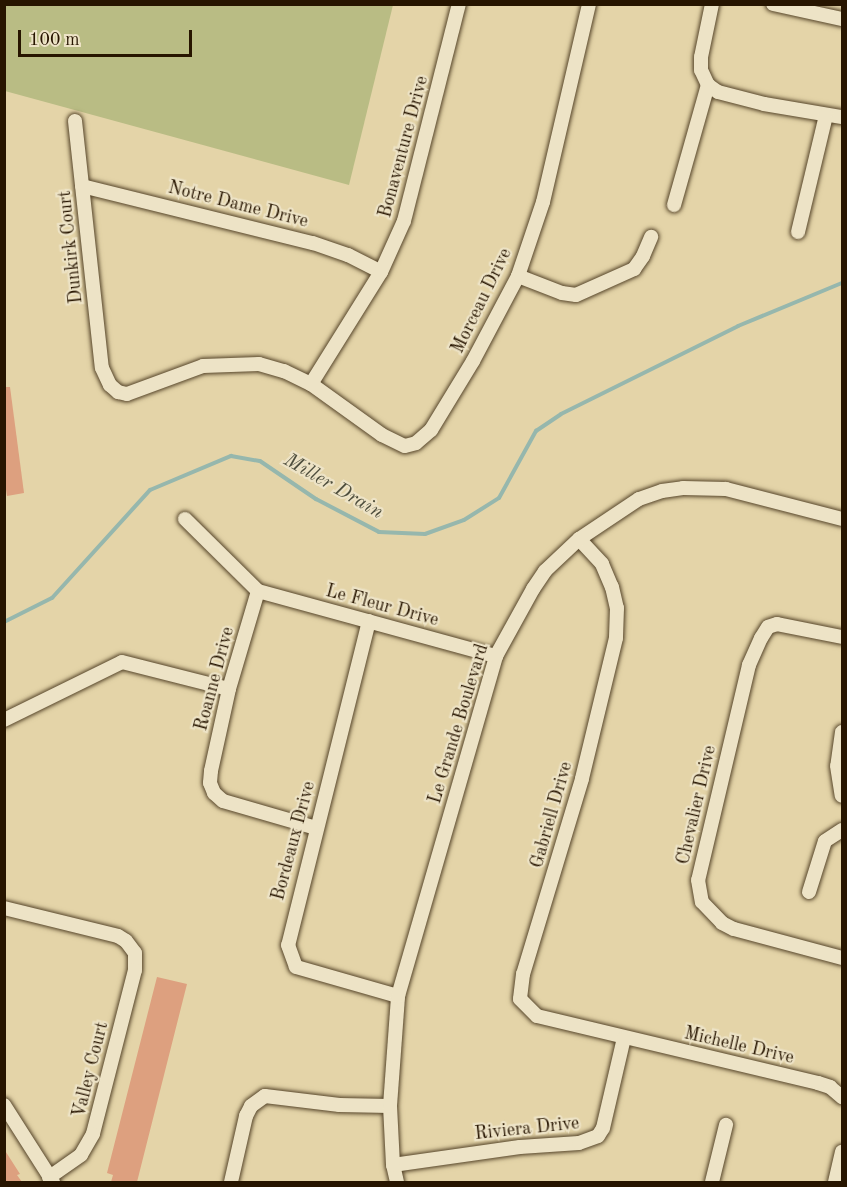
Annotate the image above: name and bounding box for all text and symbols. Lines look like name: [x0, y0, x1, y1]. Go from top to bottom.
scale bar: [21, 18, 195, 56]
text: 100 m: [29, 31, 80, 49]
street label: Bonaventure Drive: [375, 74, 433, 220]
street label: Notre Dame Drive: [166, 177, 310, 233]
street label: Dunkirk Court: [54, 189, 88, 305]
street label: Morceau Drive: [447, 245, 517, 357]
water label: Miller Drain: [279, 449, 387, 525]
street label: Le Fleur Drive: [323, 581, 441, 631]
street label: Roanne Drive: [191, 625, 239, 733]
street label: Le Grande Boulevard: [424, 642, 494, 806]
street label: Chevalier Drive: [673, 743, 721, 867]
street label: Gabriell Drive: [527, 759, 577, 871]
street label: Bordeaux Drive: [268, 779, 320, 903]
street label: Valley Court: [69, 1020, 113, 1120]
street label: Michelle Drive: [682, 1023, 796, 1069]
street label: Riviera Drive: [474, 1113, 580, 1145]

